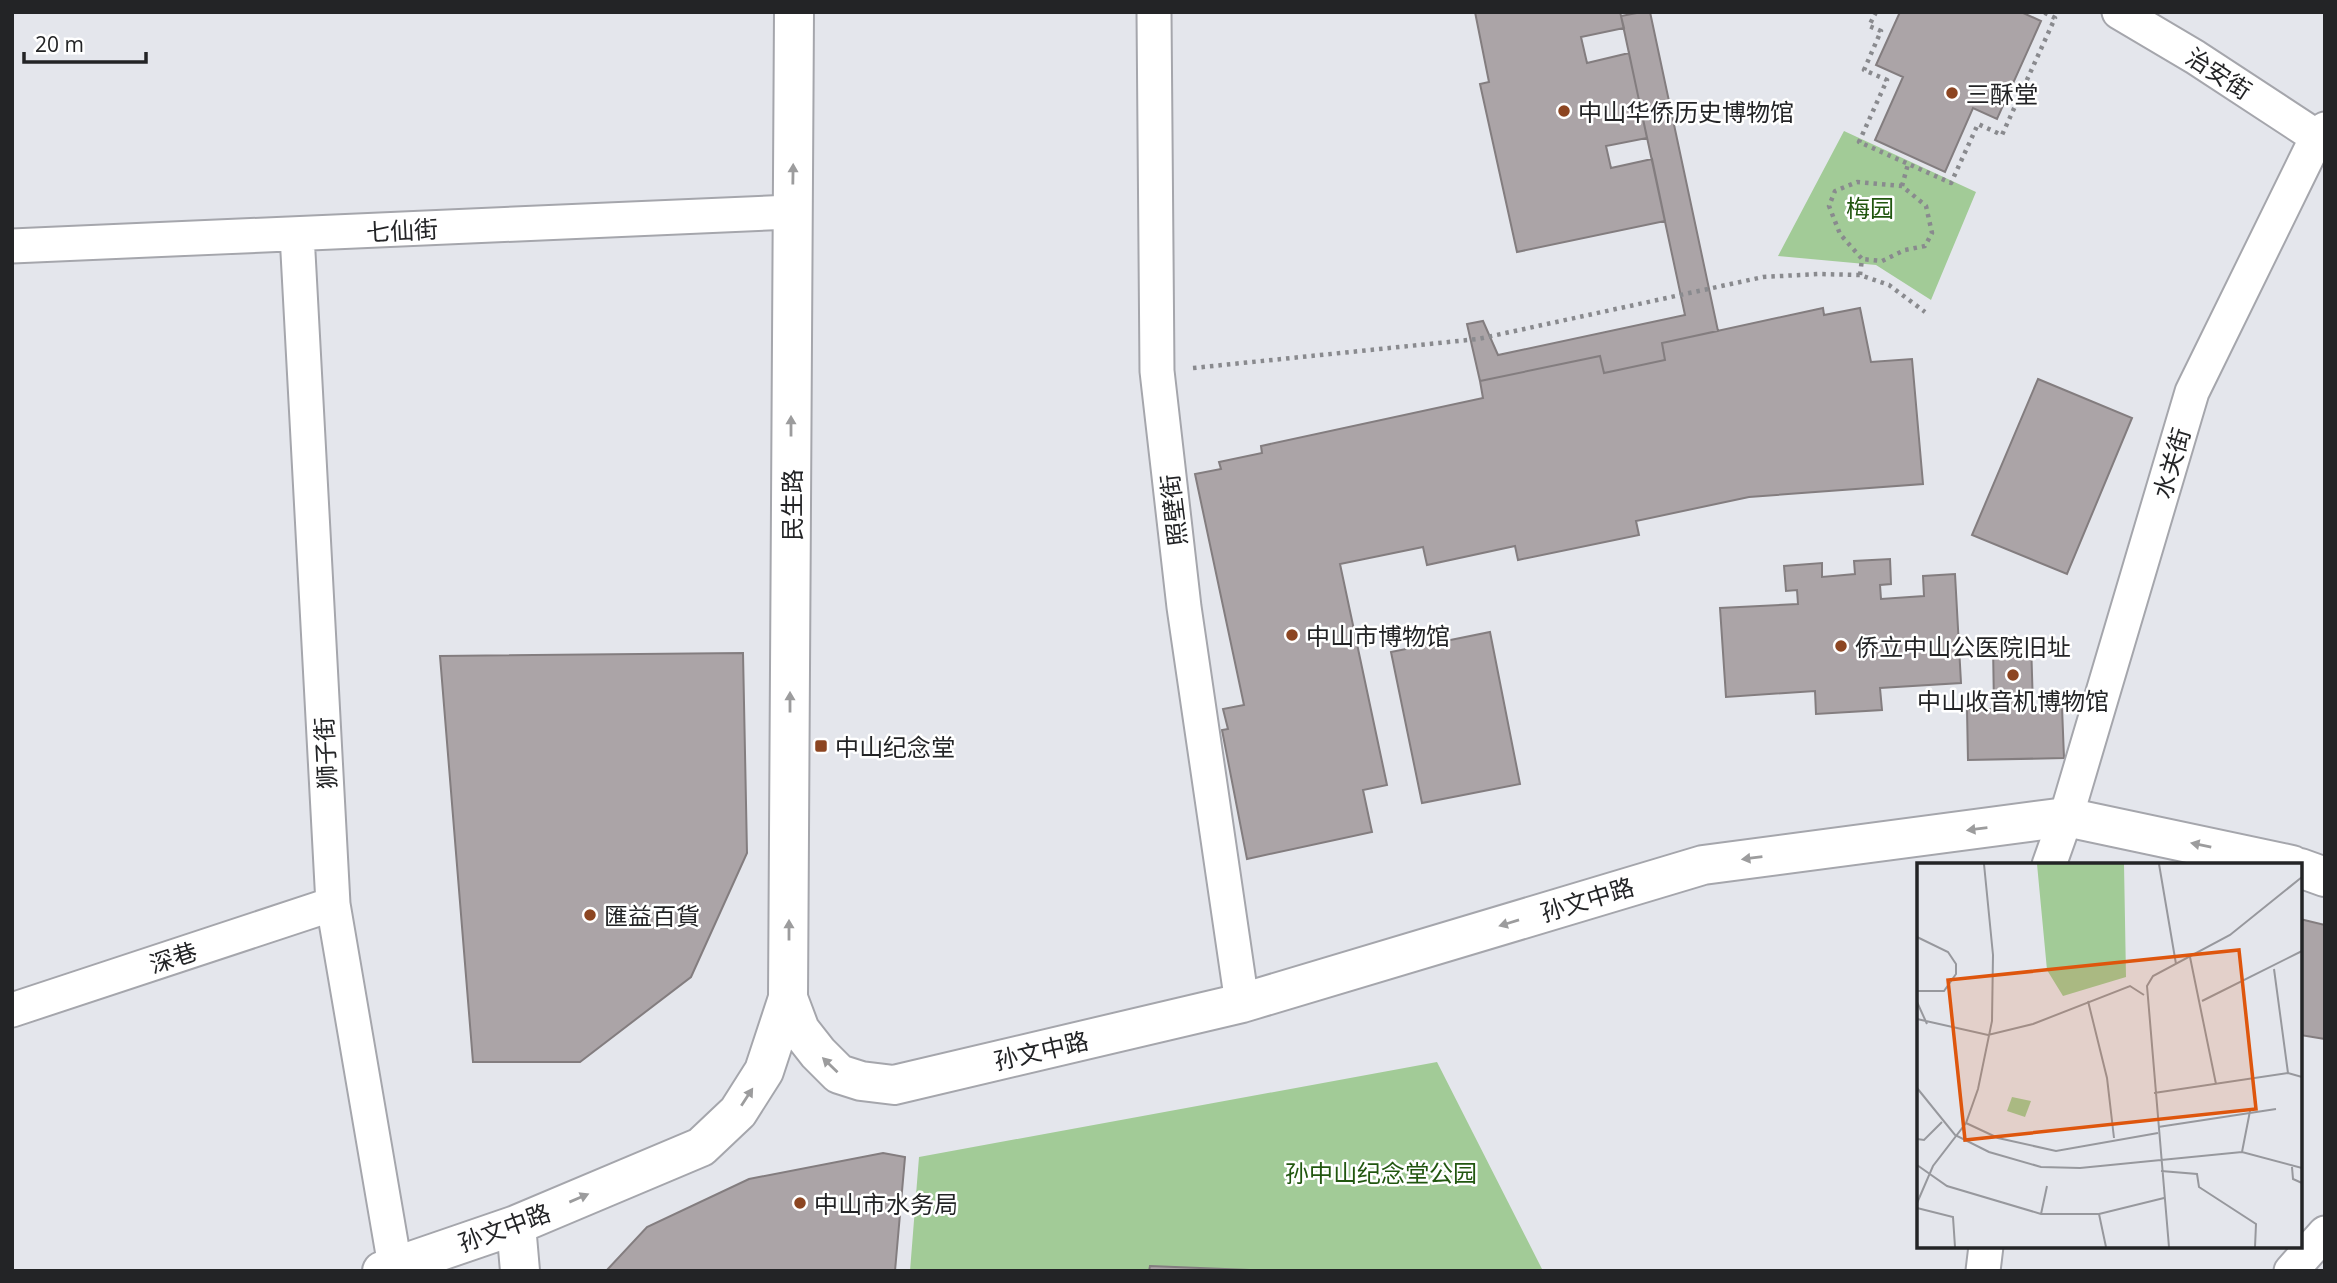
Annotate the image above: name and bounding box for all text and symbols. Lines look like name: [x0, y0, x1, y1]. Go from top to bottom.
scale bar: [24, 21, 147, 65]
text: 20 m: [35, 30, 84, 58]
street label: 治安街: [2180, 40, 2258, 106]
place label: 三酥堂: [1966, 77, 2038, 110]
marker: 三酥堂: [1944, 85, 1960, 101]
place label: 中山华侨历史博物馆: [1578, 95, 1794, 128]
marker: 中山华侨历史博物馆: [1556, 103, 1572, 119]
one-way arrow: [787, 163, 799, 185]
park label: 梅园: [1846, 191, 1894, 224]
street label: 七仙街: [365, 212, 439, 248]
one-way arrow: [785, 415, 797, 437]
street label: 水关街: [2145, 424, 2197, 502]
street label: 民生路: [775, 469, 808, 541]
street label: 照壁街: [1152, 472, 1194, 548]
place label: 中山市博物馆: [1306, 619, 1450, 652]
marker: 中山市博物馆: [1284, 627, 1300, 643]
place label: 侨立中山公医院旧址: [1855, 630, 2071, 663]
marker: 侨立中山公医院旧址: [1833, 638, 1849, 654]
marker: 中山收音机博物馆: [2005, 667, 2021, 683]
place label: 中山收音机博物馆: [1917, 684, 2109, 717]
one-way arrow: [784, 691, 796, 713]
street label: 狮子街: [307, 716, 343, 790]
place label: 中山纪念堂: [835, 730, 955, 763]
marker: 中山纪念堂: [813, 738, 829, 754]
one-way arrow: [1966, 823, 1988, 834]
one-way arrow: [2190, 840, 2212, 851]
one-way arrow: [1740, 853, 1762, 864]
inset map: [1917, 863, 2302, 1248]
street label: 孙文中路: [1536, 869, 1638, 929]
place label: 匯益百貨: [604, 899, 700, 932]
marker: 匯益百貨: [582, 907, 598, 923]
one-way arrow: [783, 919, 795, 941]
one-way arrow: [1498, 919, 1519, 929]
street label: 深巷: [145, 934, 201, 980]
street label: 孙文中路: [991, 1023, 1091, 1077]
one-way arrow: [822, 1057, 839, 1074]
one-way arrow: [741, 1087, 754, 1107]
park label: 孙中山纪念堂公园: [1285, 1156, 1477, 1189]
place label: 中山市水务局: [814, 1187, 958, 1220]
one-way arrow: [569, 1193, 590, 1204]
street label: 孙文中路: [453, 1195, 555, 1259]
marker: 中山市水务局: [792, 1195, 808, 1211]

